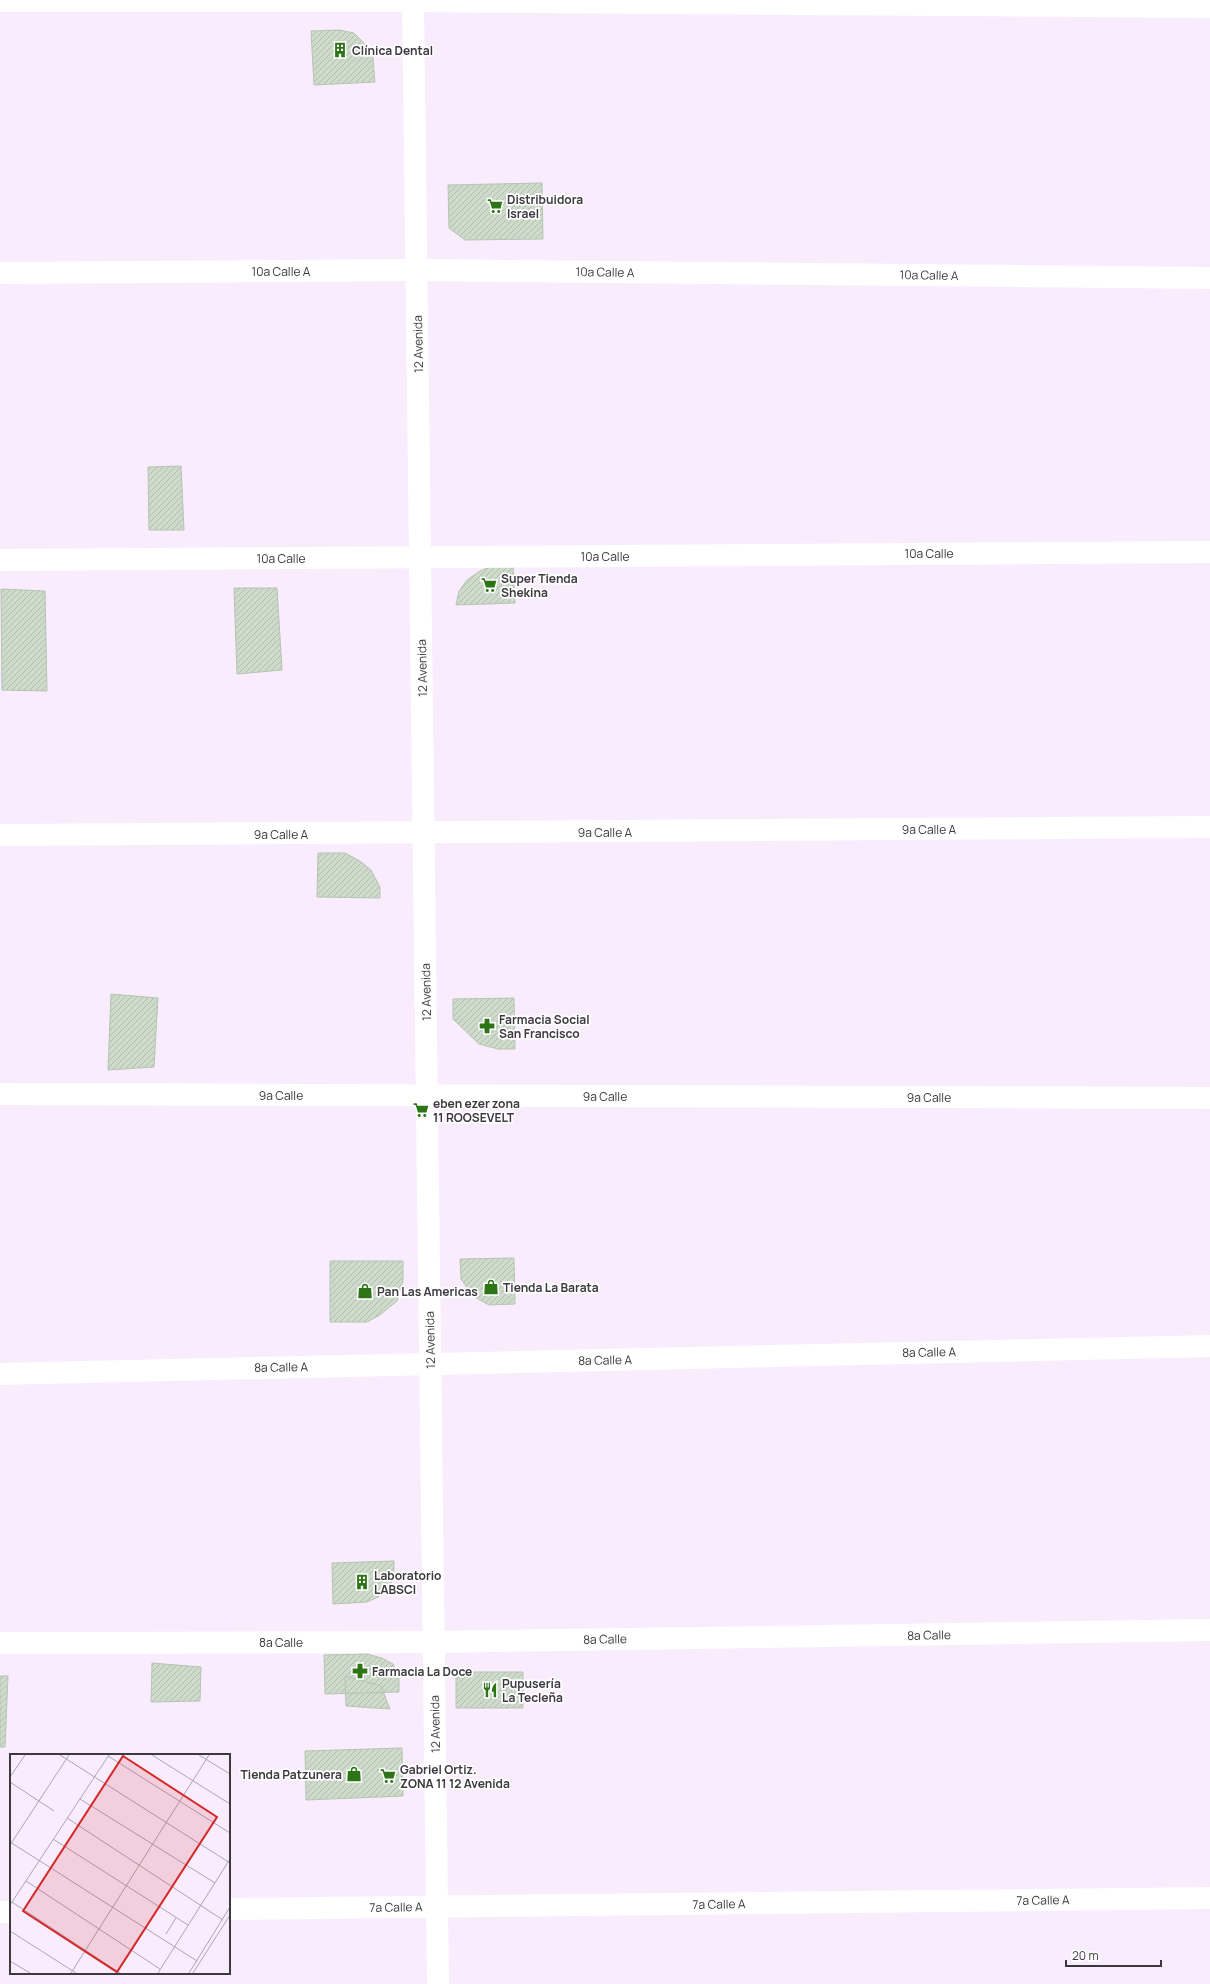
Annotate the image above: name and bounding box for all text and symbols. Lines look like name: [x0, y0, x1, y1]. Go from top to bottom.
building icon: Clínica Dental: [331, 41, 349, 59]
place label: Clínica Dental: [352, 42, 433, 59]
place label: Distribuidora Israel: [507, 191, 583, 222]
supermarket icon: Distribuidora Israel: [486, 197, 504, 215]
street label: 10a Calle A: [252, 263, 311, 280]
street label: 10a Calle A: [575, 263, 635, 281]
street label: 10a Calle A: [899, 266, 959, 284]
street label: 12 Avenida: [409, 315, 427, 373]
street label: 10a Calle: [905, 545, 953, 562]
street label: 10a Calle: [581, 548, 629, 565]
street label: 10a Calle: [257, 550, 305, 567]
place label: Super Tienda Shekina: [501, 570, 578, 601]
supermarket icon: Super Tienda Shekina: [480, 576, 498, 594]
street label: 12 Avenida: [413, 639, 431, 697]
street label: 9a Calle A: [902, 821, 957, 838]
street label: 9a Calle A: [578, 824, 633, 841]
street label: 9a Calle A: [254, 826, 309, 843]
street label: 12 Avenida: [417, 963, 435, 1021]
place label: Farmacia Social San Francisco: [499, 1011, 590, 1042]
pharmacy icon: Farmacia Social San Francisco: [478, 1017, 496, 1035]
street label: 9a Calle: [259, 1087, 303, 1104]
street label: 9a Calle: [583, 1088, 627, 1105]
street label: 9a Calle: [907, 1089, 951, 1106]
place label: eben ezer zona 11 ROOSEVELT: [433, 1095, 520, 1126]
supermarket icon: eben ezer zona 11 ROOSEVELT: [412, 1101, 430, 1119]
shop icon: Tienda La Barata: [482, 1278, 500, 1296]
place label: Tienda La Barata: [503, 1279, 599, 1296]
shop icon: Pan Las Americas: [356, 1282, 374, 1300]
place label: Pan Las Americas: [377, 1283, 478, 1300]
street label: 12 Avenida: [421, 1311, 439, 1369]
street label: 8a Calle A: [902, 1343, 956, 1361]
street label: 8a Calle A: [578, 1351, 632, 1369]
street label: 8a Calle A: [254, 1358, 308, 1376]
place label: Laboratorio LABSCI: [374, 1567, 442, 1598]
building icon: Laboratorio LABSCI: [353, 1573, 371, 1591]
street label: 8a Calle: [907, 1626, 951, 1644]
street label: 8a Calle: [583, 1630, 627, 1648]
street label: 8a Calle: [259, 1634, 303, 1651]
pharmacy icon: Farmacia La Doce: [351, 1662, 369, 1680]
place label: Farmacia La Doce: [372, 1663, 472, 1680]
place label: Pupusería La Tecleña: [502, 1675, 563, 1706]
restaurant icon: Pupusería La Tecleña: [481, 1681, 499, 1699]
street label: 12 Avenida: [426, 1695, 444, 1753]
inset map: [10, 1754, 230, 1974]
place label: Gabriel Ortiz. ZONA 11 12 Avenida: [400, 1761, 510, 1792]
shop icon: Tienda Patzunera: [345, 1765, 363, 1783]
place label: Tienda Patzunera: [240, 1766, 342, 1783]
supermarket icon: Gabriel Ortiz. ZONA 11 12 Avenida: [379, 1767, 397, 1785]
street label: 7a Calle A: [1016, 1891, 1070, 1909]
street label: 7a Calle A: [692, 1895, 746, 1913]
street label: 7a Calle A: [369, 1898, 423, 1916]
scale bar: [1066, 1942, 1161, 1968]
text: 20 m: [1072, 1947, 1099, 1964]

